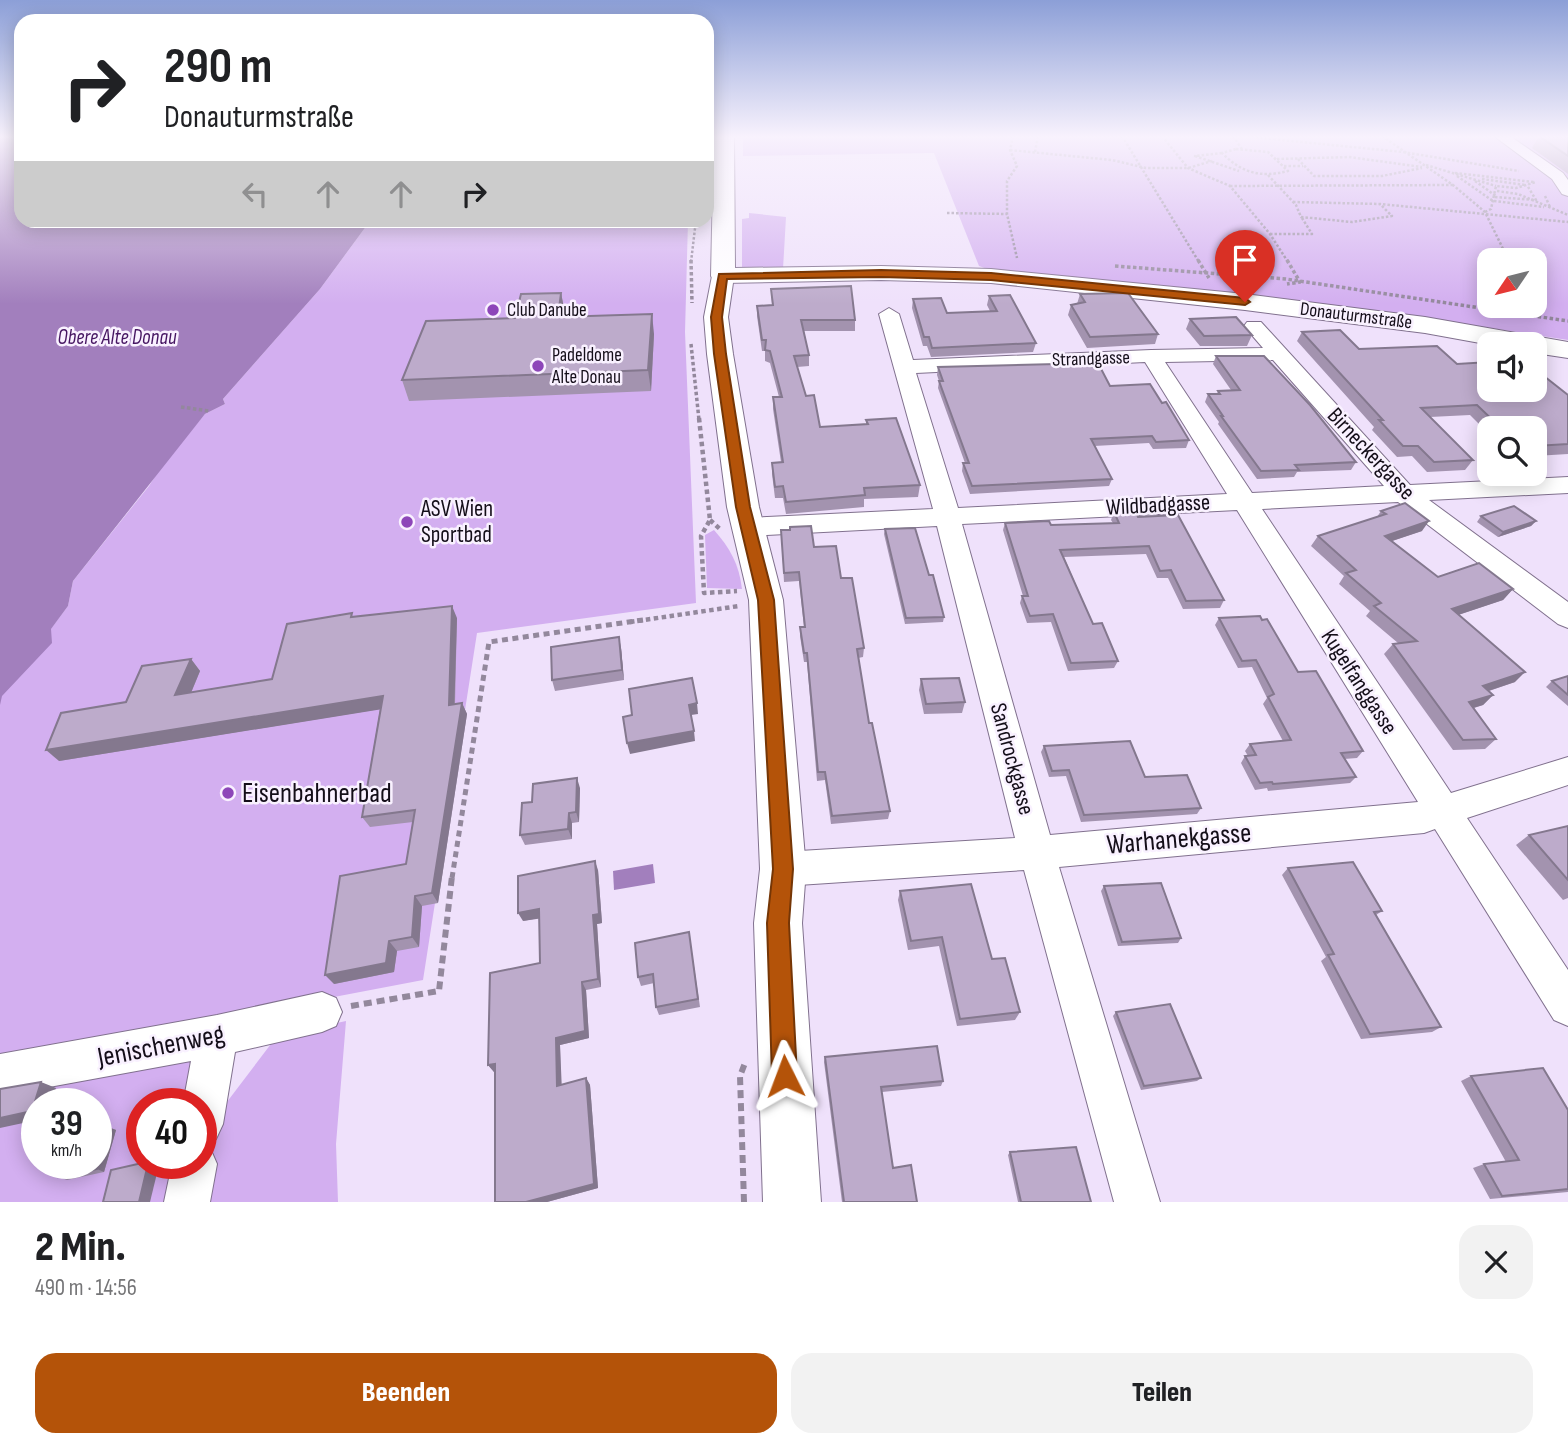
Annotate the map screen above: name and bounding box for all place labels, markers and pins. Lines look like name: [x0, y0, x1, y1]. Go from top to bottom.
pin: [1215, 230, 1275, 302]
place label: Club Danube: [507, 299, 587, 322]
marker: Club Danube: [485, 302, 501, 318]
place label: Padeldome Alte Donau: [551, 344, 622, 389]
marker: Padeldome Alte Donau: [530, 358, 546, 374]
place label: ASV Wien Sportbad: [420, 495, 493, 549]
marker: ASV Wien Sportbad: [399, 514, 415, 530]
place label: Eisenbahnerbad: [242, 777, 392, 810]
marker: Eisenbahnerbad: [220, 785, 236, 801]

